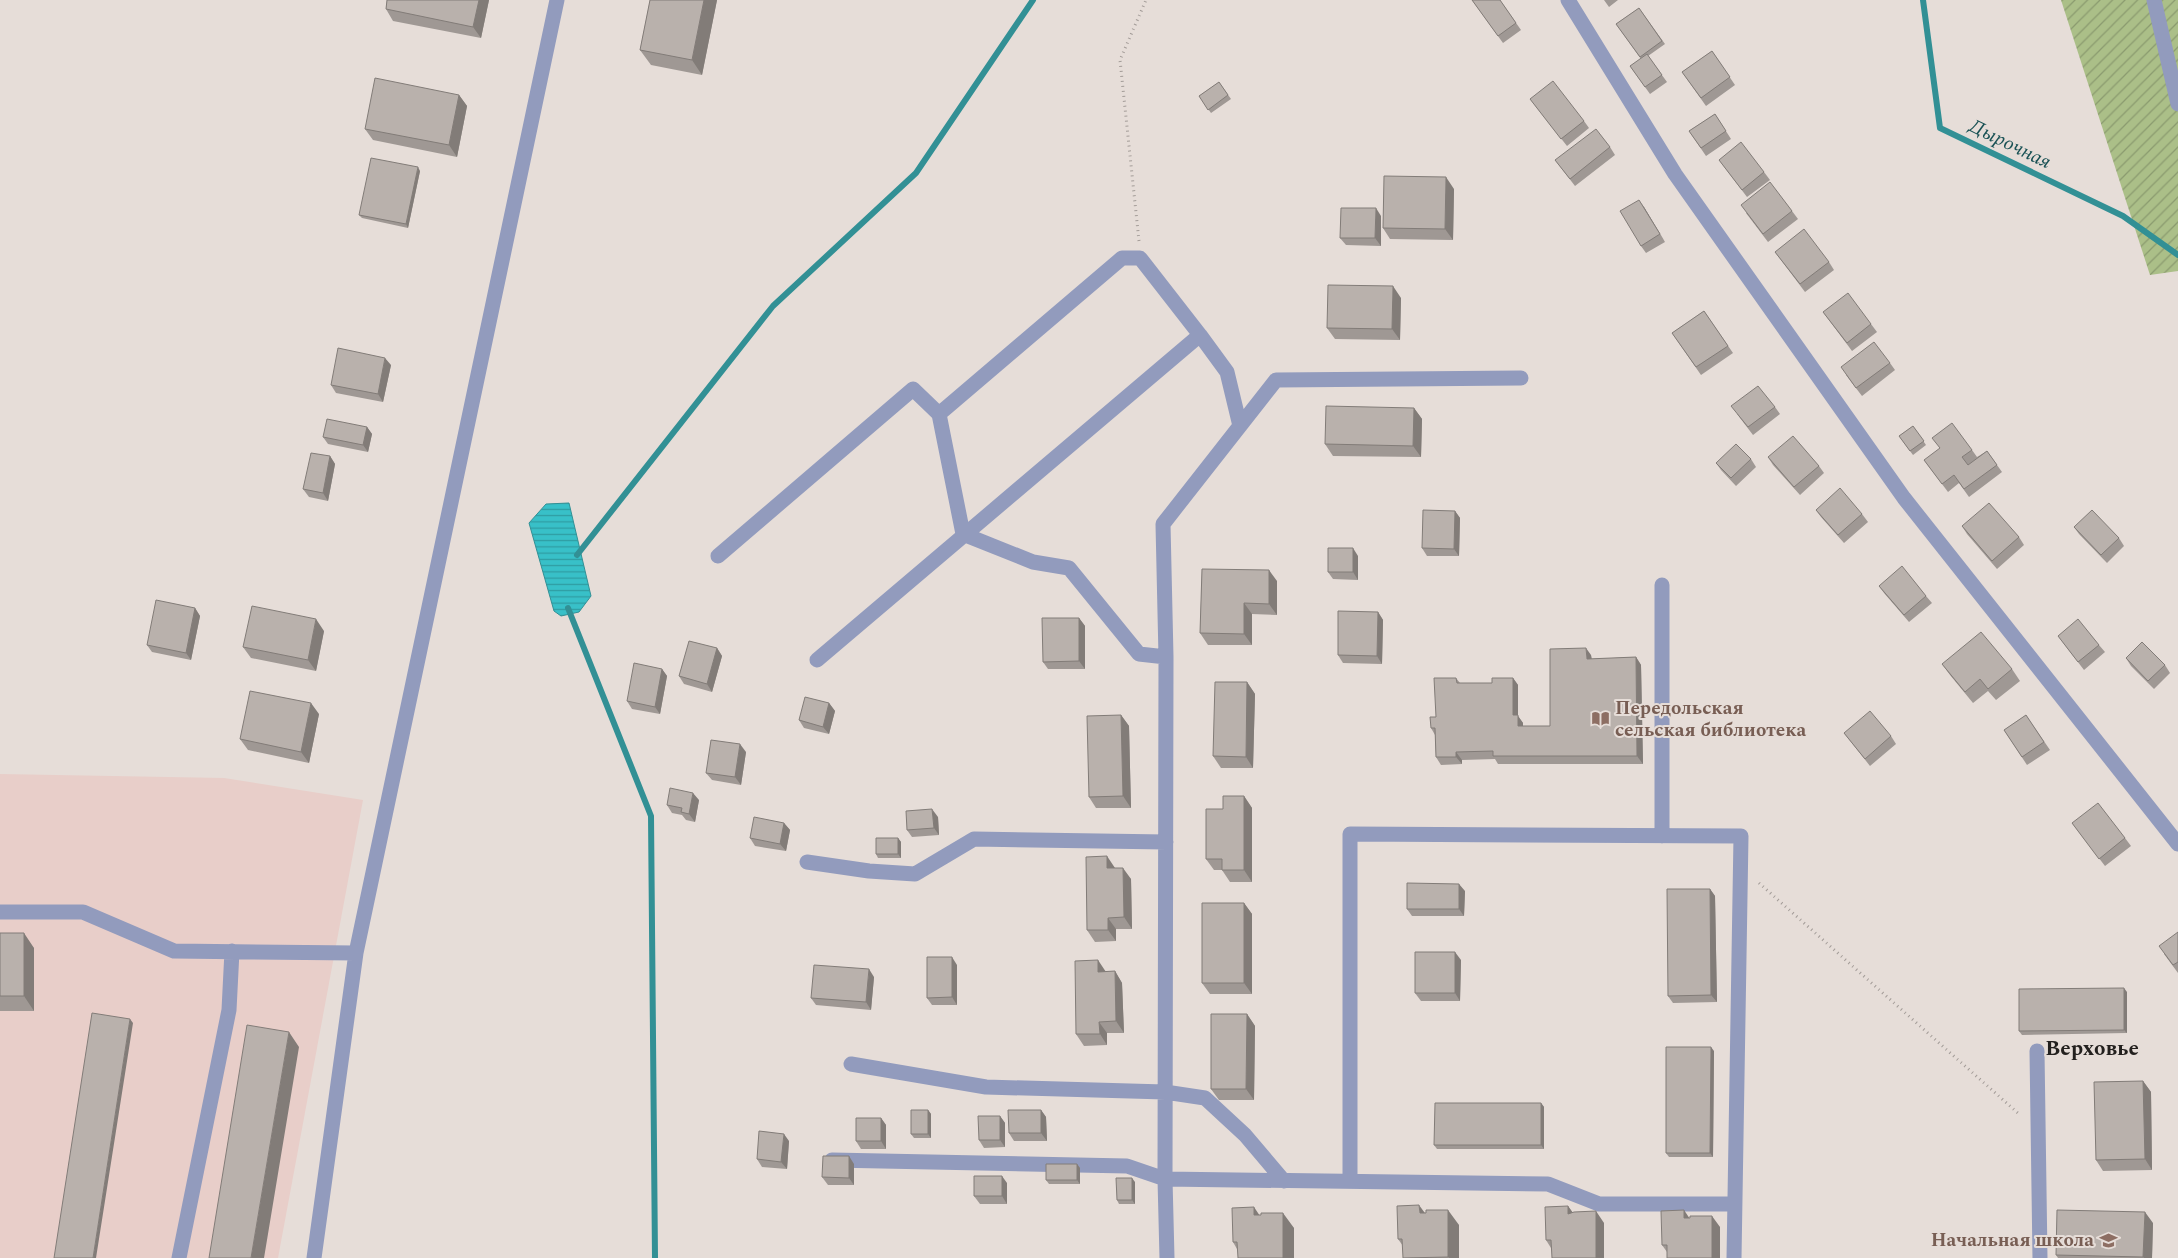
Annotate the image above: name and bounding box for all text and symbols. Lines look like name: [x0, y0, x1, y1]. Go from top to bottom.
water label: Дырочная: [1963, 111, 2057, 177]
place label: Передольская сельская библиотека: [1615, 694, 1807, 745]
library icon: Передольская сельская библиотека: [1591, 709, 1611, 729]
district label: Верховье: [2045, 1033, 2139, 1065]
place label: Начальная школа: [1931, 1226, 2094, 1255]
school or university icon: Начальная школа: [2098, 1230, 2118, 1250]

